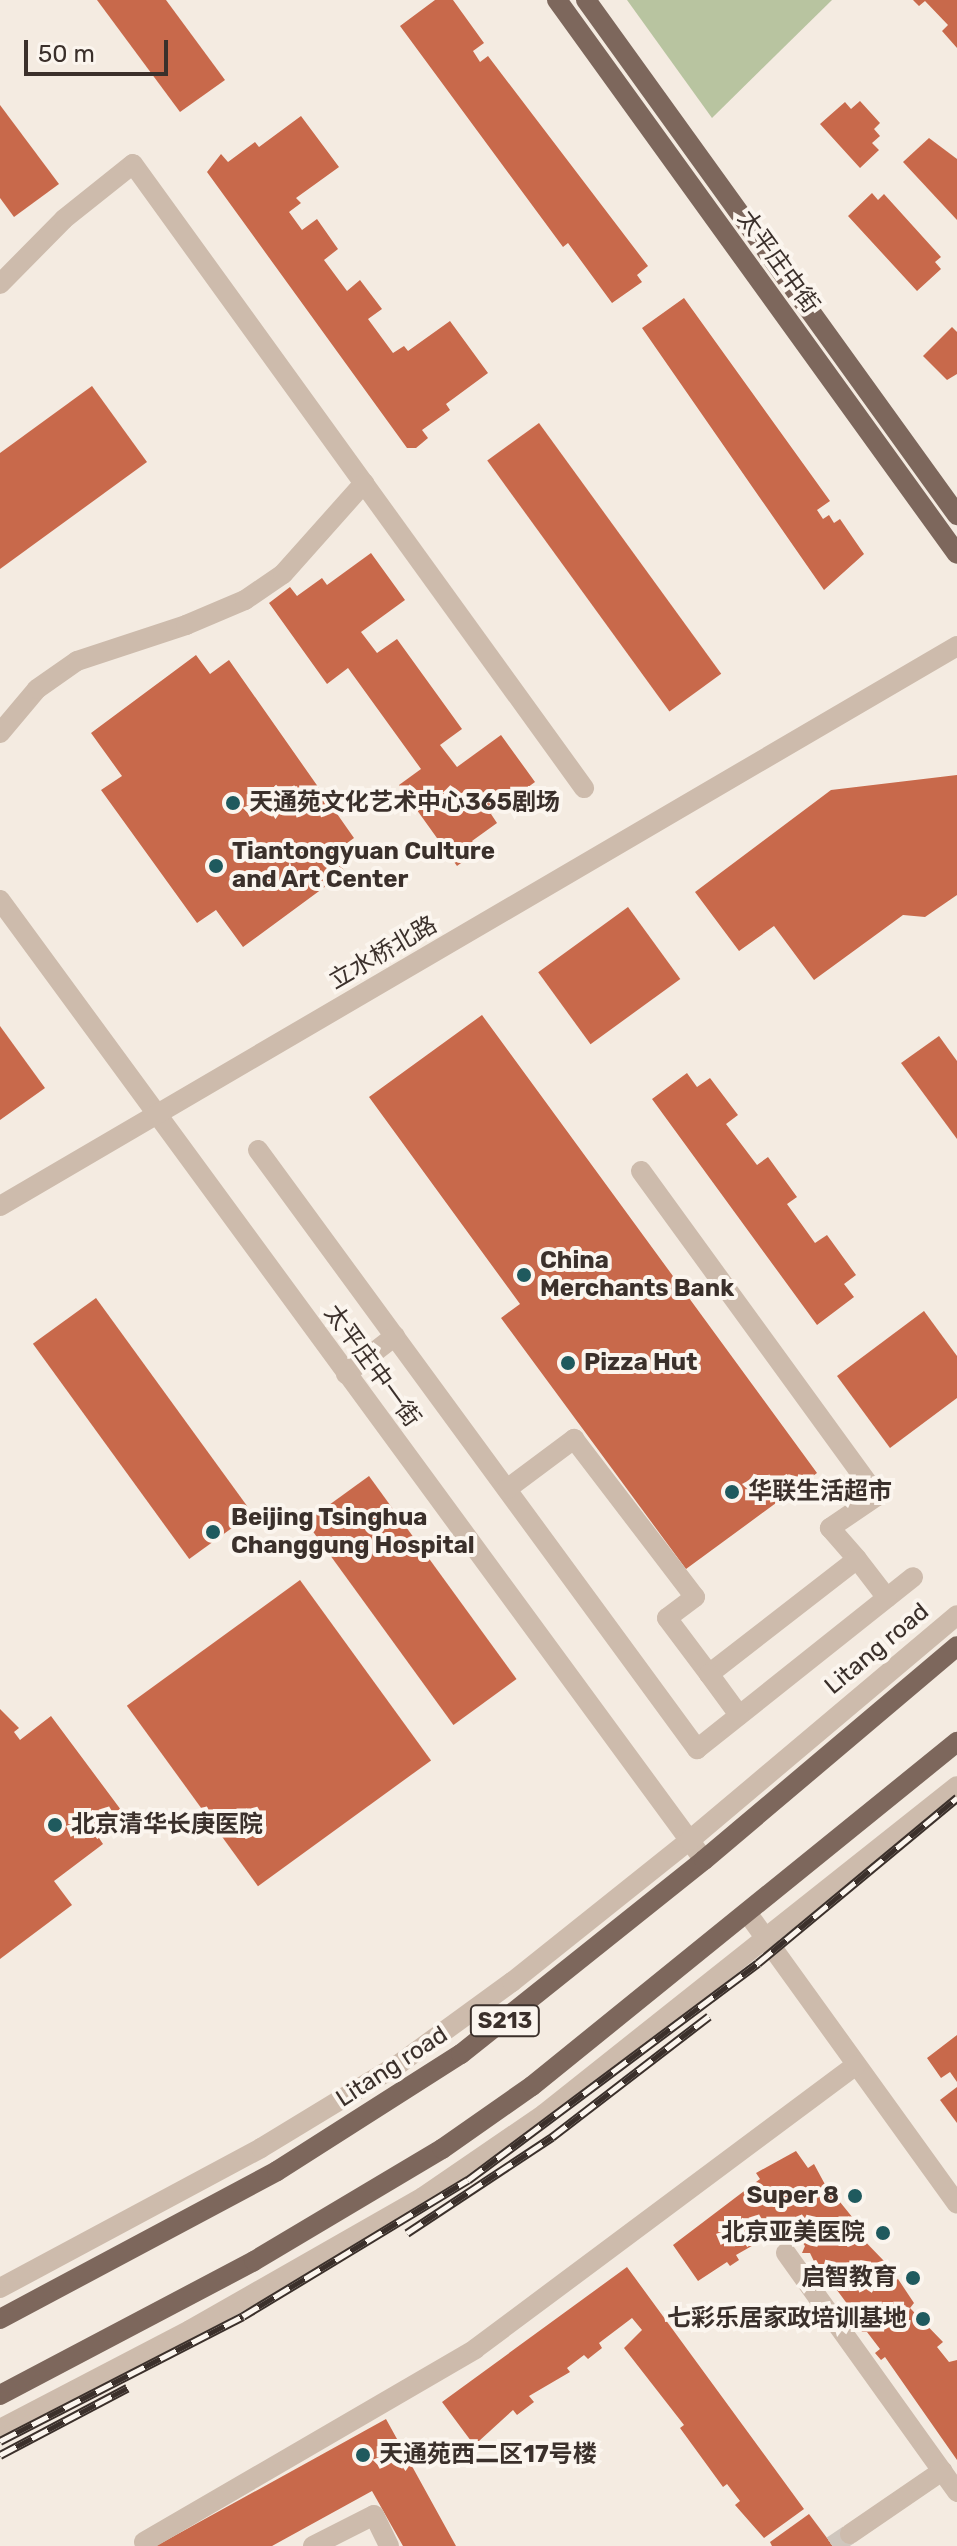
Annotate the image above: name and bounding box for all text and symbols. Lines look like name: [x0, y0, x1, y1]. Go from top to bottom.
scale bar: [28, 24, 172, 74]
text: 50 m: [38, 40, 95, 68]
street label: 太平庄中街: [731, 205, 825, 319]
place label: 天通苑文化艺术中心365剧场: [249, 789, 560, 817]
marker: 天通苑文化艺术中心365剧场: [224, 794, 242, 812]
place label: Tiantongyuan Culture and Art Center: [232, 838, 495, 894]
marker: Tiantongyuan Culture and Art Center: [207, 857, 225, 875]
street label: 立水桥北路: [324, 911, 442, 995]
place label: China Merchants Bank: [540, 1247, 734, 1303]
marker: China Merchants Bank: [515, 1266, 533, 1284]
street label: 太平庄中一街: [318, 1299, 426, 1433]
place label: Pizza Hut: [584, 1349, 697, 1377]
marker: Pizza Hut: [559, 1354, 577, 1372]
place label: 华联生活超市: [748, 1478, 892, 1506]
marker: 华联生活超市: [723, 1483, 741, 1501]
place label: Beijing Tsinghua Changgung Hospital: [231, 1504, 475, 1560]
marker: Beijing Tsinghua Changgung Hospital: [202, 1521, 224, 1543]
street label: Litang road: [819, 1597, 935, 1701]
place label: 北京清华长庚医院: [71, 1811, 263, 1839]
marker: 北京清华长庚医院: [46, 1816, 64, 1834]
road number: S213: [469, 2003, 541, 2039]
street label: Litang road: [331, 2020, 453, 2114]
place label: Super 8: [746, 2182, 839, 2210]
marker: Super 8: [846, 2187, 864, 2205]
place label: 北京亚美医院: [721, 2219, 865, 2247]
marker: 北京亚美医院: [872, 2222, 894, 2244]
place label: 启智教育: [801, 2264, 897, 2292]
marker: 启智教育: [904, 2269, 922, 2287]
place label: 七彩乐居家政培训基地: [667, 2305, 907, 2333]
marker: 七彩乐居家政培训基地: [914, 2310, 932, 2328]
place label: 天通苑西二区17号楼: [379, 2441, 597, 2469]
marker: 天通苑西二区17号楼: [354, 2446, 372, 2464]

